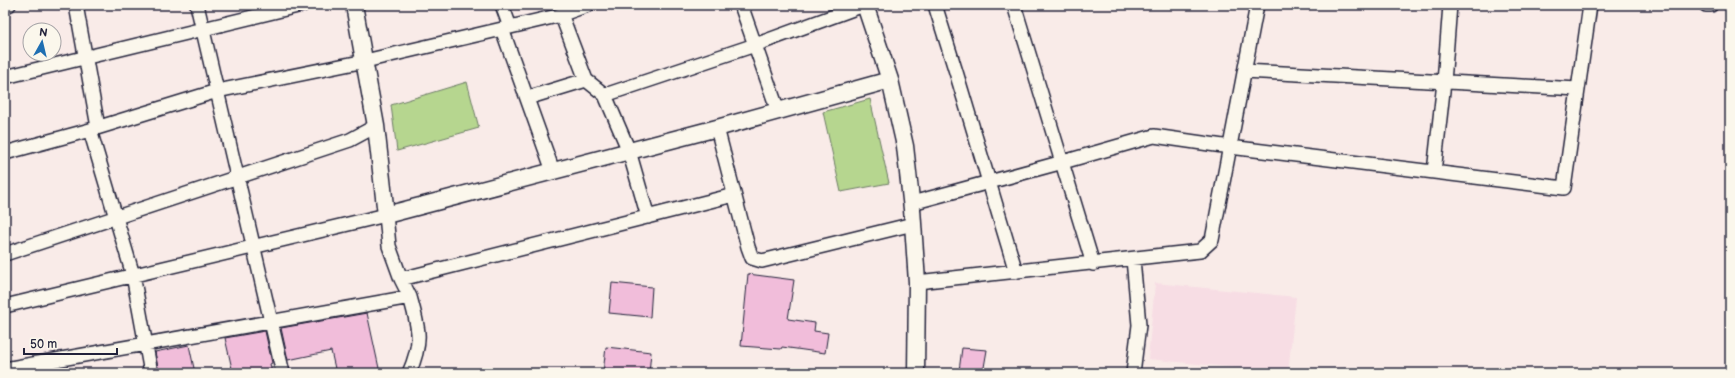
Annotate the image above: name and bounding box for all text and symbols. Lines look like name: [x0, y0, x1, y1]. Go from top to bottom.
north arrow: [22, 22, 62, 62]
text: N: [38, 26, 48, 40]
scale bar: [24, 330, 117, 356]
text: 50 m: [30, 337, 57, 352]

